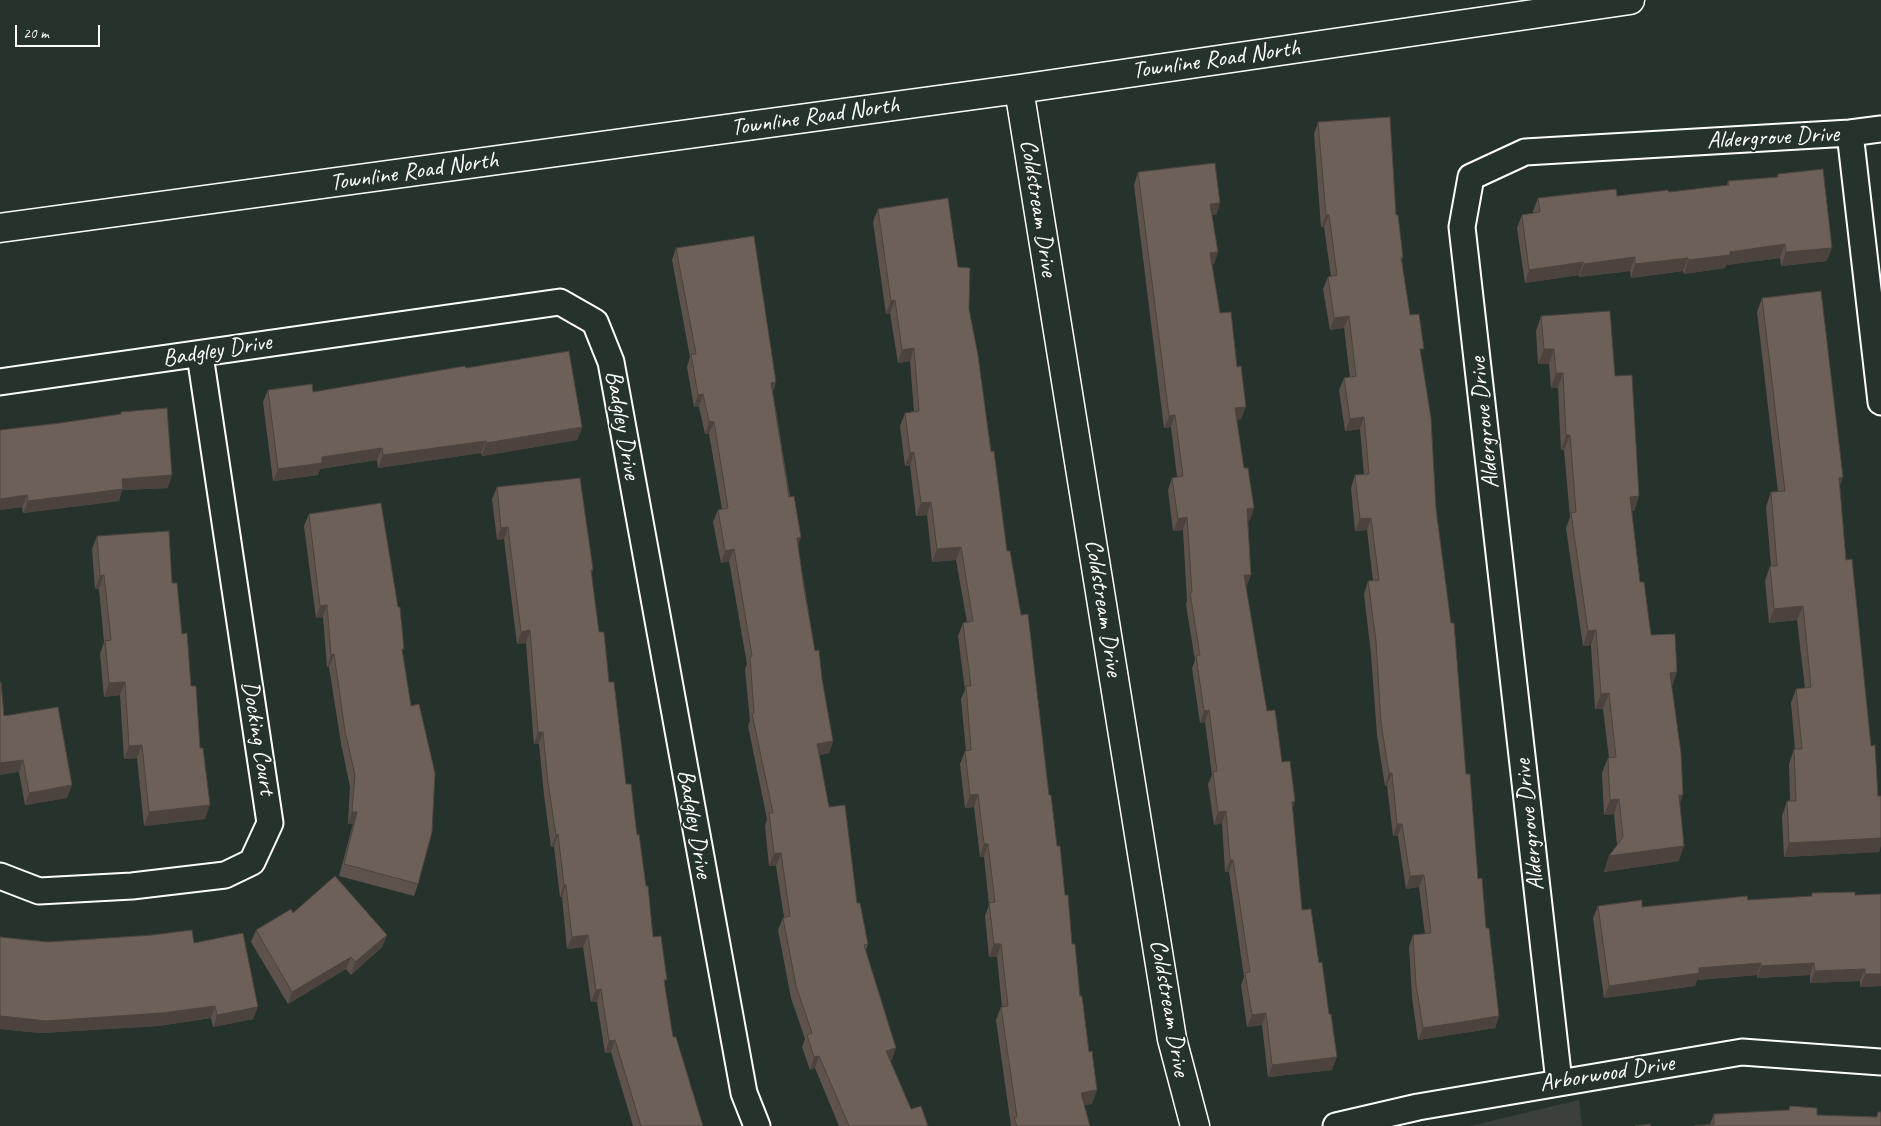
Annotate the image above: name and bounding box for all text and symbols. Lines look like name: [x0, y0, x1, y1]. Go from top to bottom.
scale bar: [18, 15, 102, 47]
text: 20 m: [23, 24, 49, 43]
street label: Townline Road North: [1130, 34, 1302, 86]
street label: Townline Road North: [729, 91, 901, 143]
street label: Aldergrove Drive: [1706, 120, 1840, 156]
street label: Coldstream Drive: [1013, 138, 1063, 278]
street label: Townline Road North: [328, 146, 500, 198]
street label: Badgley Drive: [160, 328, 274, 374]
street label: Aldergrove Drive: [1464, 356, 1506, 490]
street label: Badgley Drive: [598, 368, 646, 482]
street label: Coldstream Drive: [1078, 538, 1128, 678]
street label: Docking Court: [235, 679, 281, 797]
street label: Aldergrove Drive: [1509, 758, 1551, 892]
street label: Badgley Drive: [670, 767, 718, 881]
street label: Coldstream Drive: [1143, 938, 1195, 1078]
street label: Arborwood Drive: [1538, 1049, 1676, 1099]

